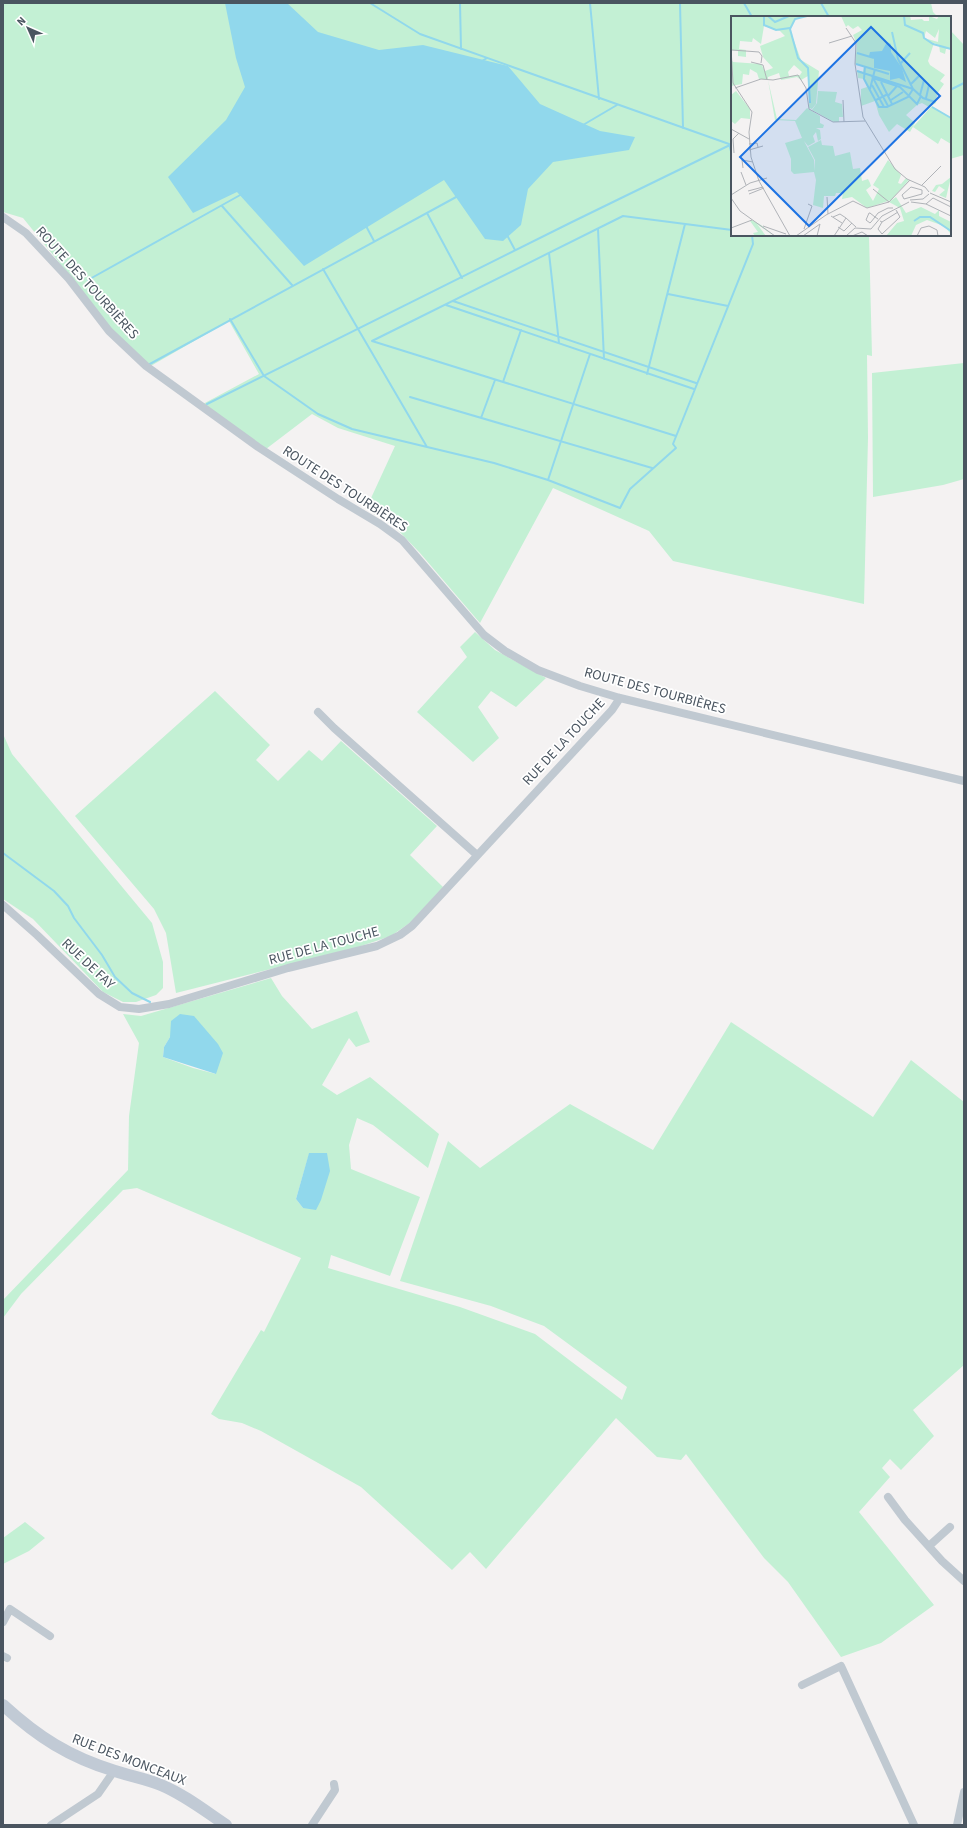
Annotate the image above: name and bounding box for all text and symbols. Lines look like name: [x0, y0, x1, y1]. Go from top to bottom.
north arrow: [8, 8, 48, 48]
text: N: [13, 13, 29, 29]
inset map: [731, 16, 951, 236]
street label: ROUTE DES TOURBIÈRES: [31, 222, 143, 344]
street label: ROUTE DES TOURBIÈRES: [278, 441, 412, 537]
street label: ROUTE DES TOURBIÈRES: [582, 662, 728, 720]
street label: RUE DE LA TOUCHE: [518, 694, 610, 790]
street label: RUE DE LA TOUCHE: [267, 922, 381, 970]
street label: RUE DE FAY: [57, 934, 119, 994]
street label: RUE DES MONCEAUX: [69, 1729, 189, 1791]

